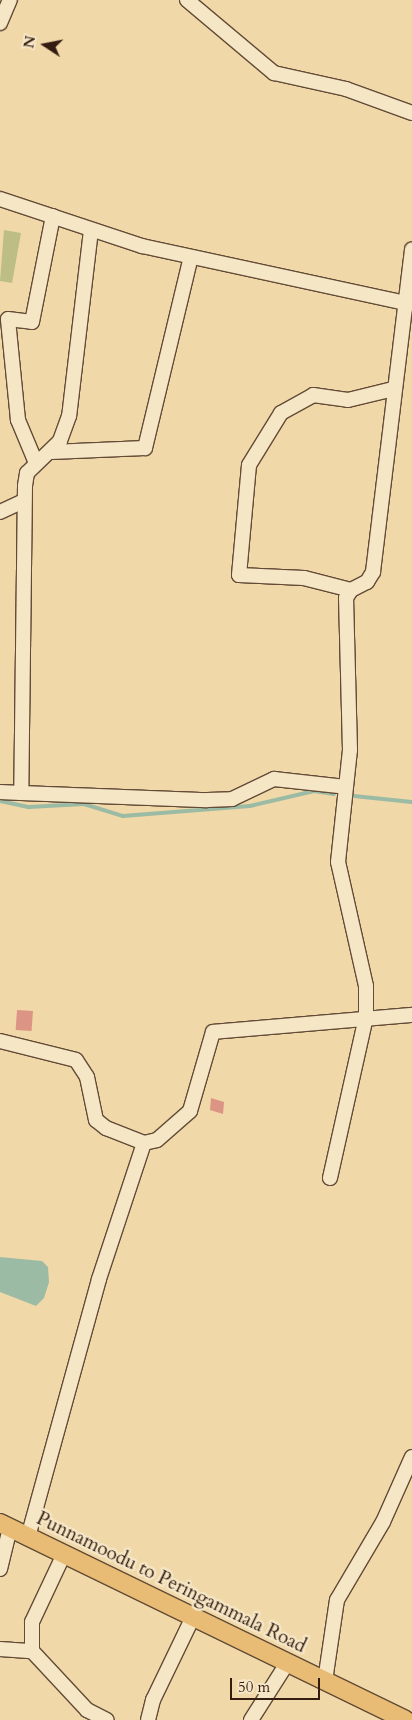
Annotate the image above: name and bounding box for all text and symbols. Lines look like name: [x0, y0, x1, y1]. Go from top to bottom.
north arrow: [20, 20, 70, 70]
text: N: [19, 34, 40, 50]
street label: Punnamoodu to Peringammala Road: [32, 1508, 310, 1658]
scale bar: [232, 1668, 322, 1700]
text: 50 m: [238, 1677, 270, 1697]

